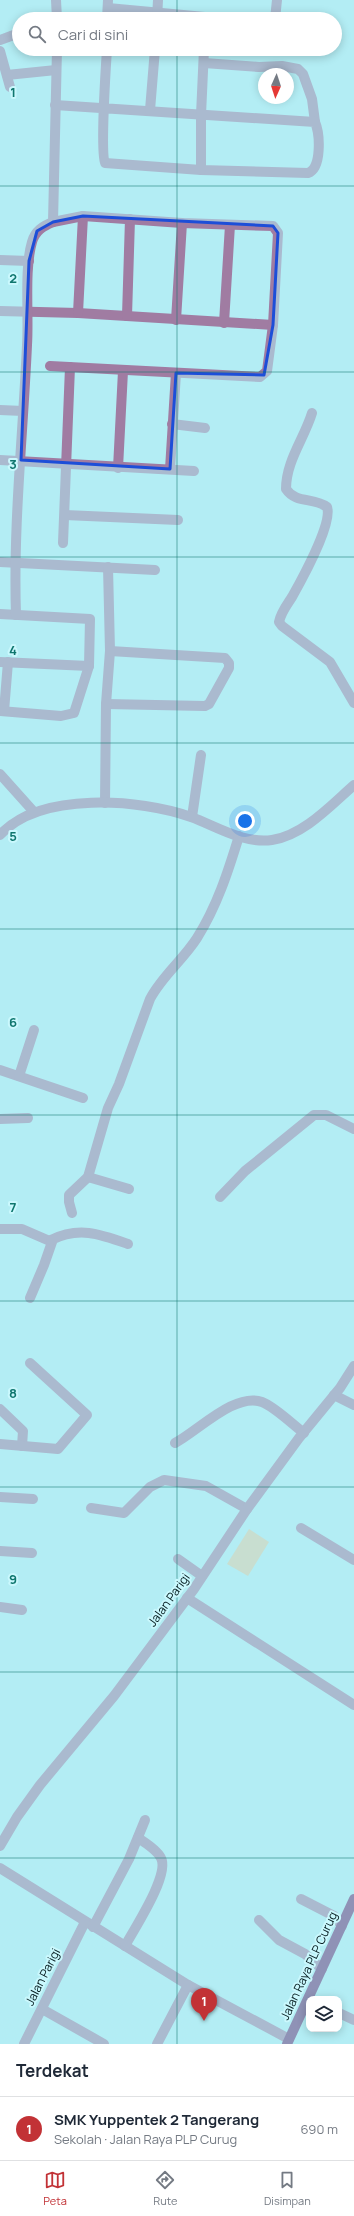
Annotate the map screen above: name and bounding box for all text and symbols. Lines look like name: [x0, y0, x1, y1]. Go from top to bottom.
search box: [12, 12, 342, 56]
icon: search: [26, 23, 48, 45]
text: Cari di sini: [58, 24, 128, 45]
north arrow: [258, 68, 294, 104]
text: 1: [10, 83, 16, 101]
text: 2: [9, 269, 17, 287]
text: 3: [9, 455, 17, 473]
text: 4: [9, 641, 17, 659]
your location: [235, 811, 255, 831]
text: 5: [9, 827, 17, 845]
text: 6: [9, 1013, 17, 1031]
text: 7: [10, 1198, 17, 1216]
text: 8: [9, 1384, 17, 1402]
text: 9: [9, 1570, 17, 1588]
street label: Jalan Parigi: [144, 1570, 194, 1630]
street label: Jalan Raya PLP Curug: [276, 1909, 341, 2023]
street label: Jalan Parigi: [21, 1945, 64, 2008]
pin: 1: [191, 1988, 217, 2021]
map controls: [306, 1996, 342, 2032]
button: layers: [306, 1996, 342, 2032]
text: Terdekat: [16, 2059, 89, 2082]
text: SMK Yuppentek 2 Tangerang: [54, 2109, 259, 2130]
text: 1: [26, 2120, 32, 2138]
text: 690 m: [300, 2120, 338, 2138]
text: Sekolah · Jalan Raya PLP Curug: [54, 2130, 237, 2148]
tab: Peta: [43, 2169, 67, 2208]
tab: Rute: [153, 2169, 177, 2208]
tab: Disimpan: [264, 2169, 311, 2208]

